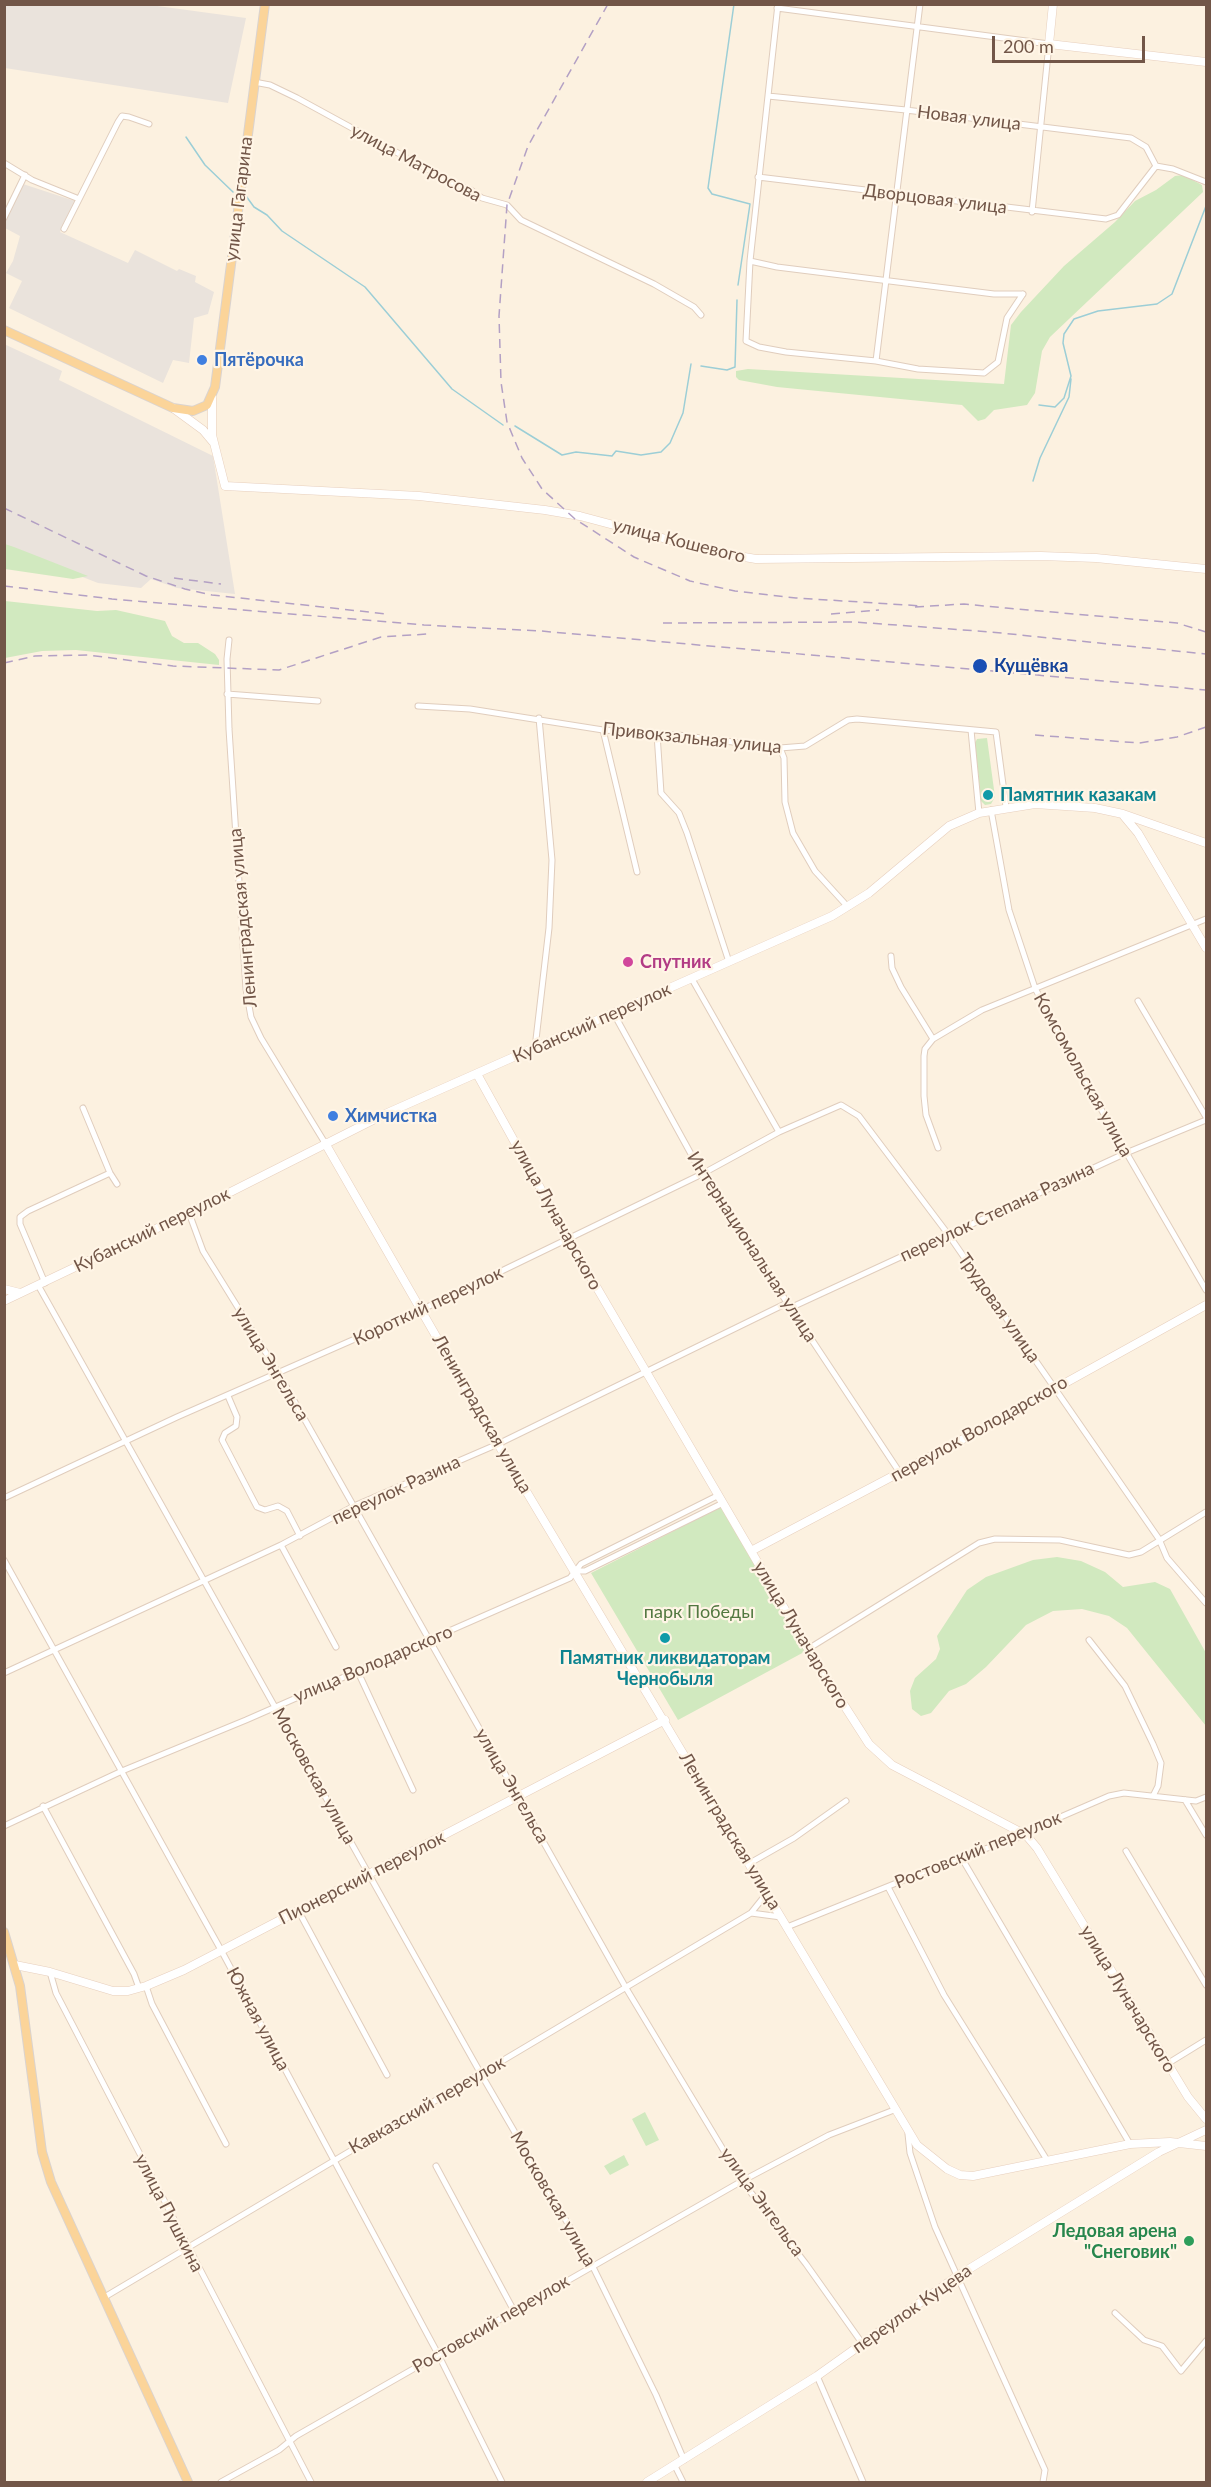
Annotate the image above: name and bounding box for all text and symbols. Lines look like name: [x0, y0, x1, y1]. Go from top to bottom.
scale bar: [995, 24, 1148, 62]
text: 200 m: [1003, 35, 1054, 57]
street label: Новая улица: [916, 101, 1022, 135]
street label: улица Матросова: [347, 119, 485, 207]
street label: улица Гагарина: [221, 135, 257, 263]
street label: Дворцовая улица: [862, 179, 1008, 219]
place label: Пятёрочка: [214, 349, 304, 371]
marker: Пятёрочка: [195, 353, 209, 367]
street label: улица Кошевого: [610, 514, 748, 568]
place label: Кущёвка: [994, 655, 1068, 677]
marker: Кущёвка: [971, 657, 989, 675]
street label: Привокзальная улица: [601, 718, 783, 758]
place label: Памятник казакам: [1000, 784, 1156, 806]
marker: Памятник казакам: [981, 788, 995, 802]
street label: Ленинградская улица: [224, 827, 262, 1009]
place label: Спутник: [640, 951, 711, 973]
marker: Спутник: [621, 955, 635, 969]
street label: Кубанский переулок: [510, 978, 674, 1068]
street label: Комсомольская улица: [1029, 989, 1137, 1161]
place label: Химчистка: [345, 1105, 437, 1127]
marker: Химчистка: [326, 1109, 340, 1123]
street label: улица Луначарского: [506, 1136, 606, 1294]
street label: Интернациональная улица: [682, 1148, 822, 1346]
street label: переулок Степана Разина: [896, 1157, 1098, 1267]
street label: Кубанский переулок: [71, 1183, 233, 1277]
street label: Трудовая улица: [953, 1249, 1045, 1367]
street label: Короткий переулок: [350, 1262, 506, 1350]
street label: улица Энгельса: [229, 1303, 313, 1425]
street label: Ленинградская улица: [428, 1331, 536, 1497]
street label: переулок Володарского: [887, 1371, 1071, 1487]
street label: переулок Разина: [328, 1451, 464, 1529]
street label: улица Луначарского: [748, 1557, 854, 1713]
park label: парк Победы: [644, 1601, 754, 1623]
street label: улица Володарского: [290, 1621, 456, 1707]
marker: Памятник ликвидаторам Чернобыля: [658, 1631, 672, 1645]
place label: Памятник ликвидаторам Чернобыля: [560, 1647, 770, 1690]
street label: Московская улица: [268, 1704, 360, 1848]
street label: улица Энгельса: [470, 1725, 554, 1847]
street label: Ленинградская улица: [674, 1748, 786, 1914]
street label: Ростовский переулок: [892, 1807, 1064, 1893]
street label: Пионерский переулок: [275, 1827, 449, 1929]
street label: улица Луначарского: [1075, 1921, 1181, 2077]
street label: Южная улица: [222, 1963, 294, 2075]
street label: Кавказский переулок: [345, 2051, 509, 2159]
street label: Московская улица: [505, 2127, 601, 2271]
street label: улица Энгельса: [715, 2143, 809, 2261]
street label: улица Пушкина: [130, 2150, 208, 2276]
place label: Ледовая арена "Снеговик": [1053, 2220, 1177, 2262]
marker: Ледовая арена "Снеговик": [1182, 2234, 1196, 2248]
street label: переулок Куцева: [848, 2260, 976, 2358]
street label: Ростовский переулок: [409, 2270, 573, 2378]

